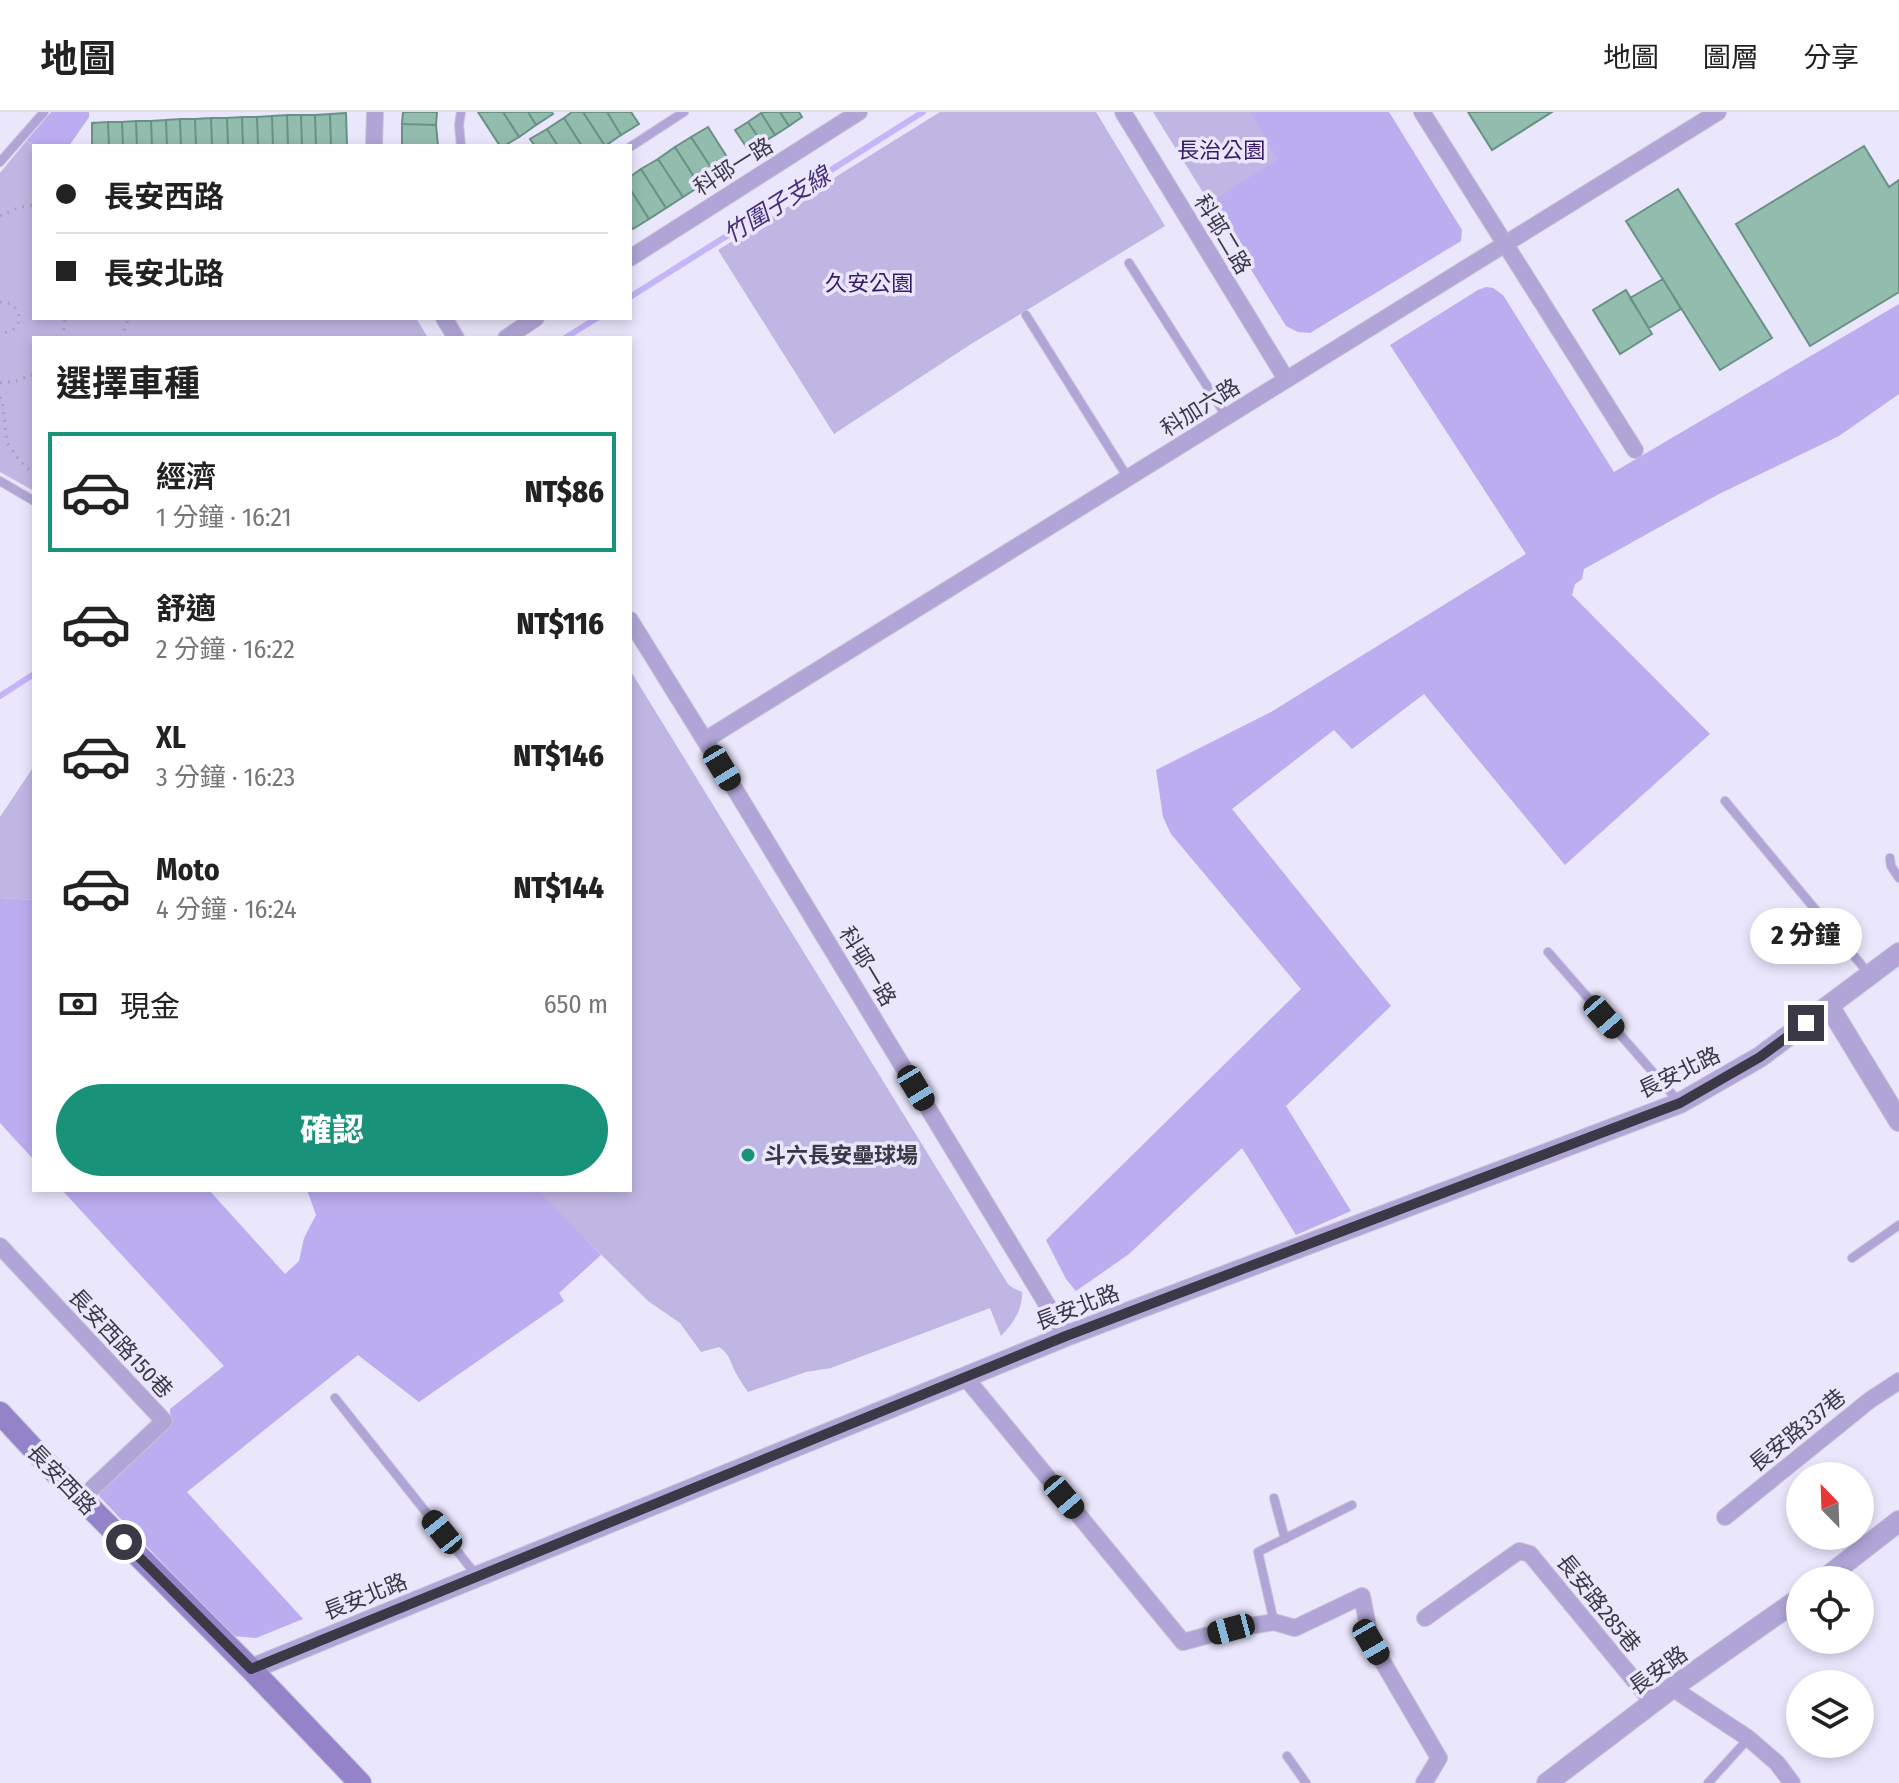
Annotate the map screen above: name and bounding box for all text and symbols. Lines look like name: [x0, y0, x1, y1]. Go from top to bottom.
text: 地圖: [40, 36, 116, 82]
text: 地圖: [1603, 41, 1659, 74]
text: 圖層: [1703, 41, 1759, 74]
text: 分享: [1803, 41, 1859, 74]
street label: 科邨一路: [689, 132, 778, 201]
park label: 長治公園: [1177, 137, 1265, 164]
water label: 竹圍子支線: [719, 160, 838, 249]
text: 長安西路: [104, 179, 224, 215]
street label: 科邨二路: [1188, 190, 1257, 279]
text: 長安北路: [104, 256, 224, 292]
park label: 久安公園: [825, 270, 913, 297]
text: 選擇車種: [56, 362, 200, 406]
street label: 科加六路: [1156, 373, 1245, 442]
icon: car: [60, 456, 132, 528]
text: 經濟: [156, 459, 216, 495]
text: NT$86: [525, 474, 604, 510]
text: 1 分鐘 · 16:21: [156, 502, 292, 533]
icon: car: [60, 588, 132, 660]
text: 舒適: [156, 591, 216, 627]
text: NT$116: [517, 606, 604, 642]
text: 2 分鐘 · 16:22: [156, 634, 295, 665]
icon: car: [60, 720, 132, 792]
text: XL: [156, 720, 186, 756]
text: NT$146: [513, 738, 604, 774]
car: [699, 741, 745, 795]
text: 3 分鐘 · 16:23: [156, 762, 295, 793]
icon: car: [60, 852, 132, 924]
text: Moto: [156, 852, 220, 888]
text: NT$144: [513, 870, 604, 906]
text: 4 分鐘 · 16:24: [156, 894, 297, 925]
callout: 2 分鐘: [1750, 907, 1862, 963]
text: 2 分鐘: [1771, 920, 1841, 951]
street label: 科邨一路: [833, 922, 902, 1011]
icon: cash: [56, 982, 100, 1026]
text: 現金: [120, 989, 180, 1025]
text: 650 m: [544, 989, 608, 1020]
car: [1579, 991, 1629, 1043]
route end: [1788, 1005, 1824, 1041]
street label: 長安北路: [1634, 1041, 1725, 1104]
car: [893, 1061, 939, 1115]
button: 確認: [56, 1084, 608, 1176]
place label: 斗六長安壘球場: [764, 1142, 918, 1169]
marker: 斗六長安壘球場: [739, 1146, 757, 1164]
street label: 長安北路: [1031, 1279, 1123, 1336]
street label: 長安西路150巷: [63, 1283, 178, 1404]
street label: 長安路337巷: [1743, 1383, 1851, 1478]
street label: 長安西路: [21, 1438, 102, 1520]
north arrow: [1786, 1462, 1874, 1550]
map controls: [1786, 1462, 1874, 1758]
car: [1039, 1471, 1089, 1523]
car: [418, 1506, 466, 1558]
route start: [106, 1524, 142, 1560]
street label: 長安路285巷: [1551, 1549, 1646, 1658]
button: locate: [1786, 1566, 1874, 1654]
street label: 長安北路: [319, 1567, 411, 1625]
car: [1205, 1611, 1257, 1647]
car: [1349, 1615, 1393, 1669]
street label: 長安路: [1624, 1640, 1693, 1701]
button: layers: [1786, 1670, 1874, 1758]

